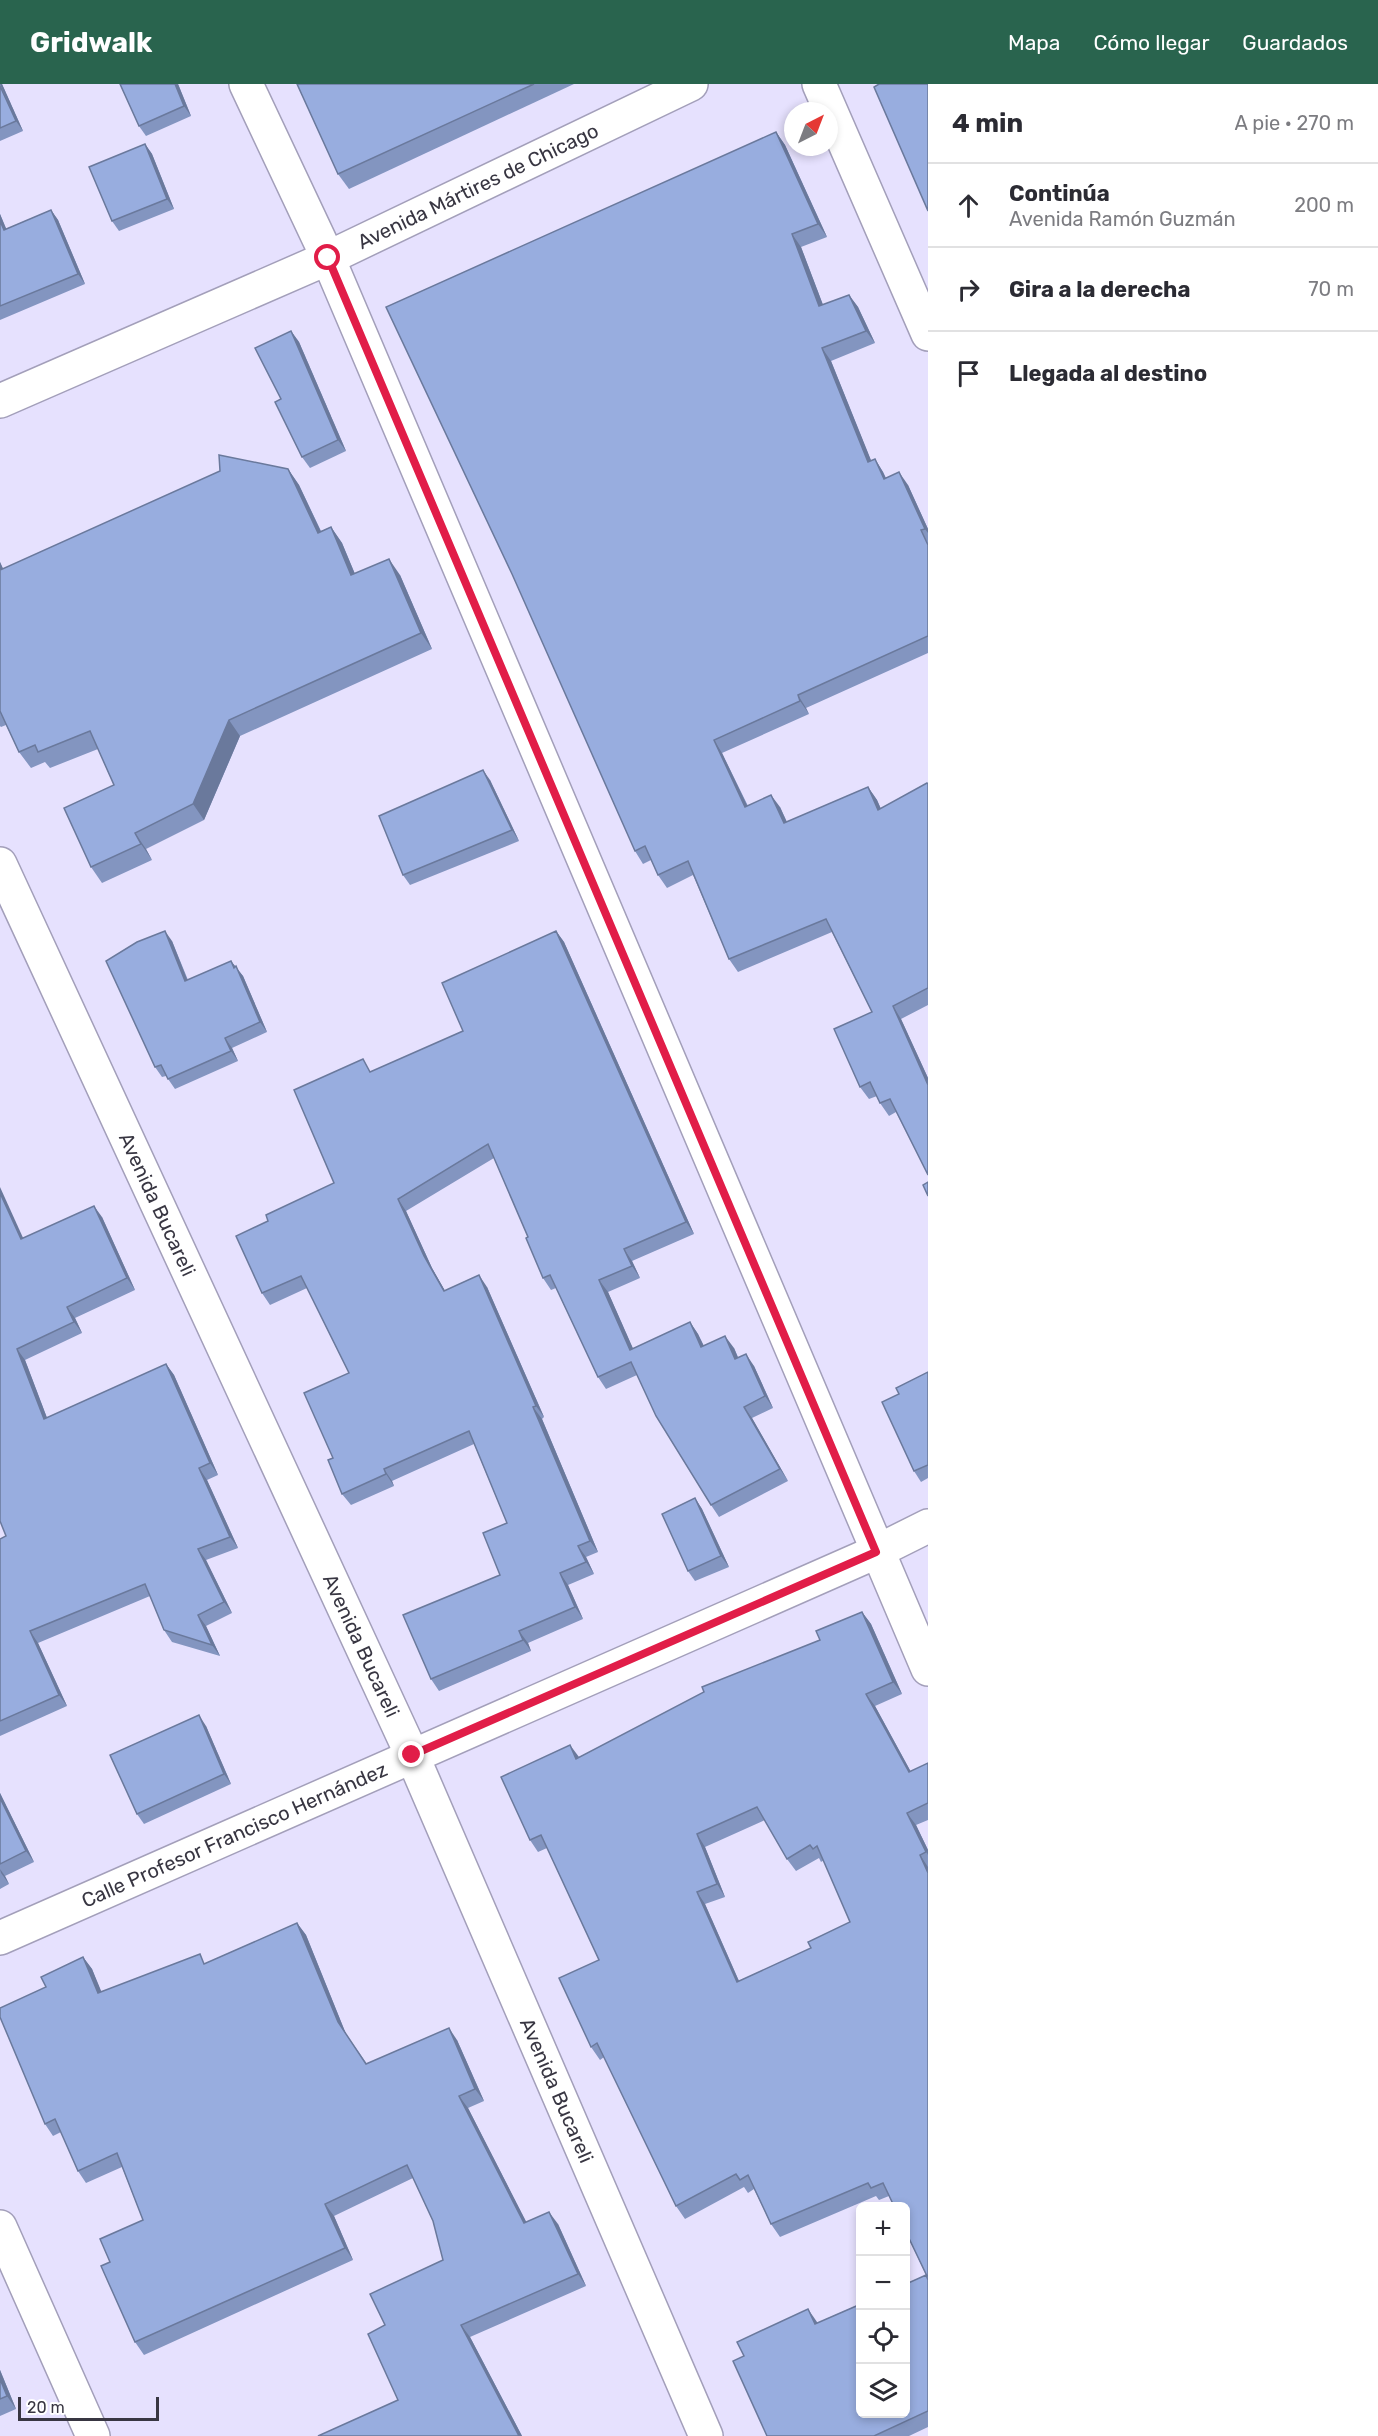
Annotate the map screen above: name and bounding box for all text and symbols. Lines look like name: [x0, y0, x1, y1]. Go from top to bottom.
text: Gridwalk: [30, 26, 152, 59]
text: Mapa: [1008, 30, 1060, 55]
text: Cómo llegar: [1093, 30, 1209, 55]
text: Guardados: [1242, 30, 1348, 55]
north arrow: [784, 102, 838, 156]
text: 4 min: [952, 108, 1023, 139]
text: A pie · 270 m: [1234, 111, 1354, 135]
street label: Avenida Mártires de Chicago: [353, 118, 602, 254]
text: Continúa: [1009, 180, 1110, 207]
icon: ahead: [952, 189, 985, 222]
text: 200 m: [1294, 193, 1354, 217]
text: Avenida Ramón Guzmán: [1009, 207, 1236, 231]
route start: [314, 244, 340, 270]
icon: right: [952, 273, 985, 306]
text: Gira a la derecha: [1009, 276, 1190, 303]
text: 70 m: [1308, 277, 1354, 301]
icon: arrive: [952, 357, 985, 390]
text: Llegada al destino: [1009, 360, 1207, 387]
street label: Avenida Bucareli: [114, 1129, 201, 1280]
street label: Avenida Bucareli: [318, 1570, 405, 1721]
route end: [398, 1741, 424, 1767]
street label: Calle Profesor Francisco Hernández: [78, 1757, 391, 1913]
street label: Avenida Bucareli: [515, 2014, 599, 2167]
map controls: [856, 2202, 910, 2418]
button: +: [856, 2202, 910, 2256]
button: −: [856, 2256, 910, 2310]
button: locate: [856, 2310, 910, 2364]
button: layers: [856, 2364, 910, 2418]
scale bar: [18, 2394, 159, 2422]
text: 20 m: [27, 2398, 65, 2417]

